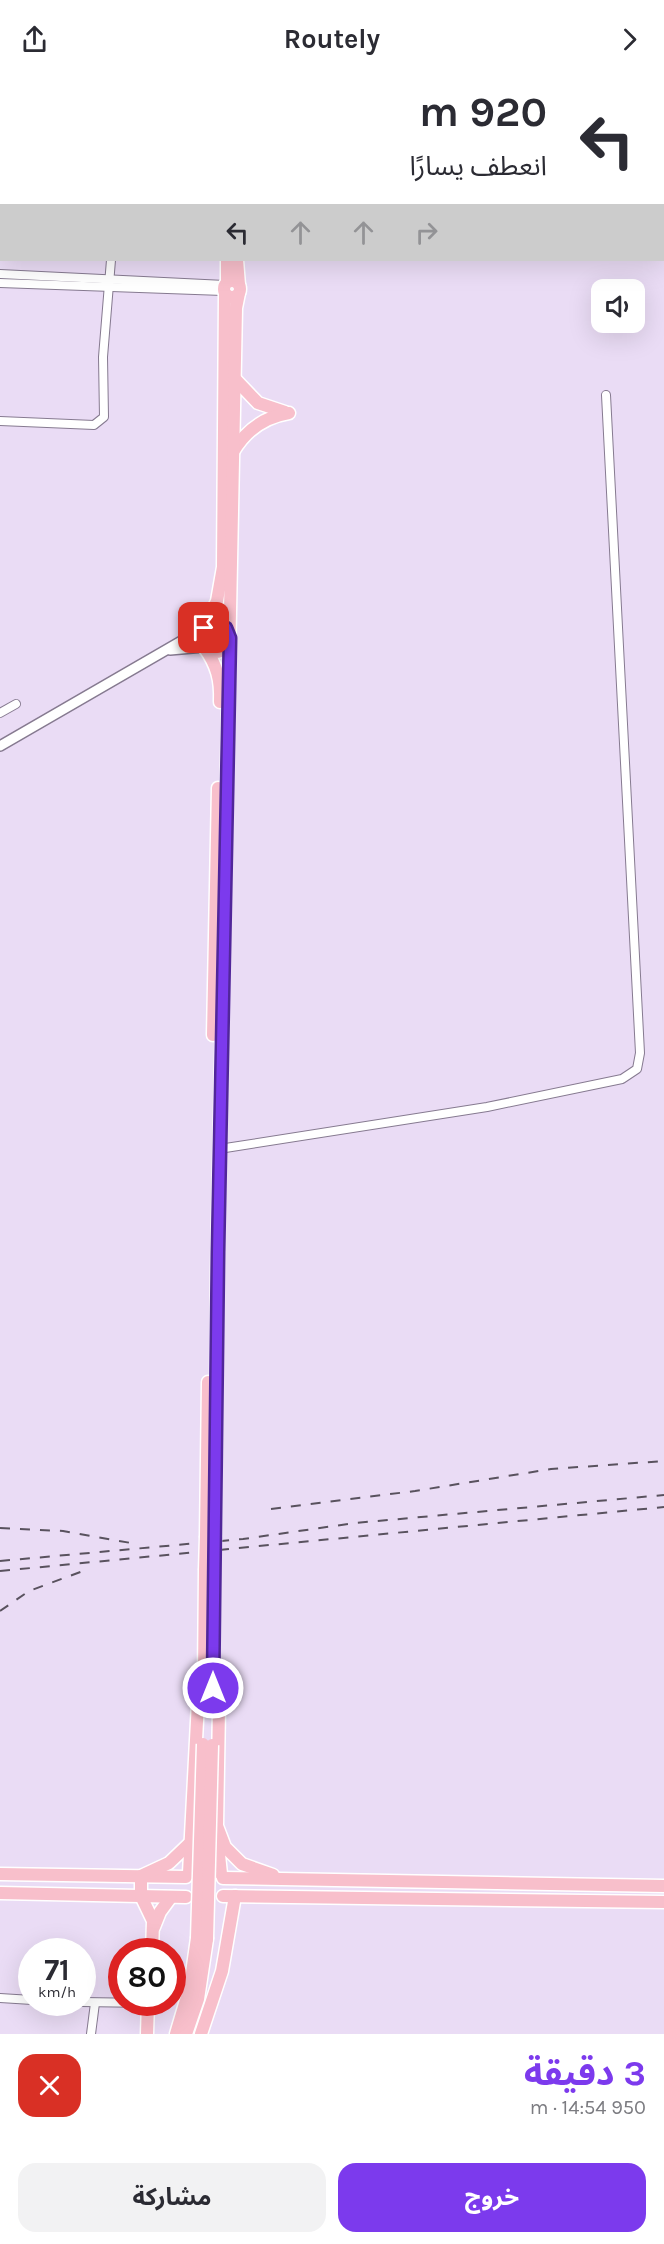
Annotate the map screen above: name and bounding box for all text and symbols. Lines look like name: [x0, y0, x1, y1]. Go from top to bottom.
icon: share: [18, 23, 51, 56]
text: Routely: [284, 23, 380, 55]
icon: forward: [613, 23, 646, 56]
text: 920 m: [419, 87, 547, 137]
icon: left: [568, 102, 646, 180]
text: انعطف يسارًا: [409, 150, 547, 182]
icon: left: [221, 216, 254, 249]
icon: ahead: [284, 216, 317, 249]
icon: ahead: [347, 216, 380, 249]
icon: right: [410, 216, 443, 249]
map controls: [591, 279, 645, 333]
button: sound: [591, 279, 645, 333]
pin: [178, 602, 229, 653]
icon: arrive: [187, 611, 220, 644]
position arrow: [181, 1656, 245, 1720]
speed limit sign: 80: [108, 1938, 186, 2016]
text: 71: [44, 1952, 70, 1988]
text: km/h: [38, 1983, 76, 2001]
text: 3 دقيقة: [524, 2052, 646, 2094]
button: close: [18, 2054, 81, 2117]
text: 950 m · 14:54: [530, 2096, 646, 2119]
button: مشاركة: [18, 2163, 326, 2232]
button: خروج: [338, 2163, 646, 2232]

